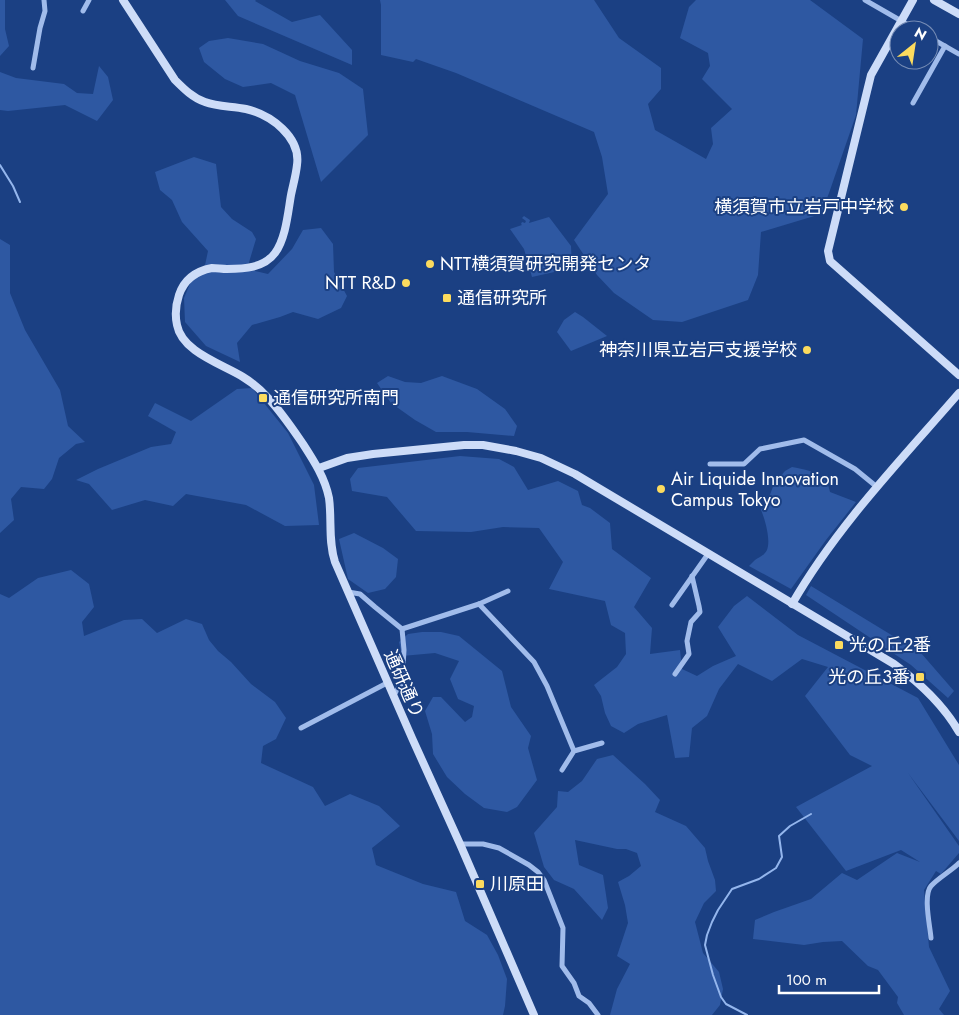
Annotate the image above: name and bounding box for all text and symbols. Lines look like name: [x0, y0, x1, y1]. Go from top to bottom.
north arrow: [889, 20, 939, 70]
text: N: [911, 22, 930, 45]
place label: 横須賀市立岩戸中学校: [714, 194, 894, 220]
marker: 横須賀市立岩戸中学校: [898, 201, 910, 213]
place label: NTT横須賀研究開発センタ: [440, 251, 651, 277]
marker: NTT横須賀研究開発センタ: [424, 258, 436, 270]
place label: NTT R&D: [325, 270, 396, 296]
marker: NTT R&D: [400, 277, 412, 289]
place label: 通信研究所: [457, 285, 547, 311]
marker: 通信研究所: [441, 292, 453, 304]
place label: 神奈川県立岩戸支援学校: [599, 337, 797, 363]
marker: 神奈川県立岩戸支援学校: [801, 344, 813, 356]
place label: 通信研究所南門: [273, 385, 399, 411]
marker: 通信研究所南門: [257, 392, 269, 404]
place label: Air Liquide Innovation Campus Tokyo: [671, 466, 839, 513]
marker: Air Liquide Innovation Campus Tokyo: [655, 483, 667, 495]
place label: 光の丘2番: [849, 632, 931, 658]
marker: 光の丘2番: [833, 639, 845, 651]
street label: 通研通り: [377, 646, 431, 722]
place label: 光の丘3番: [828, 664, 910, 690]
marker: 光の丘3番: [914, 671, 926, 683]
place label: 川原田: [490, 871, 544, 897]
marker: 川原田: [474, 878, 486, 890]
scale bar: [779, 962, 879, 994]
text: 100 m: [786, 969, 827, 991]

